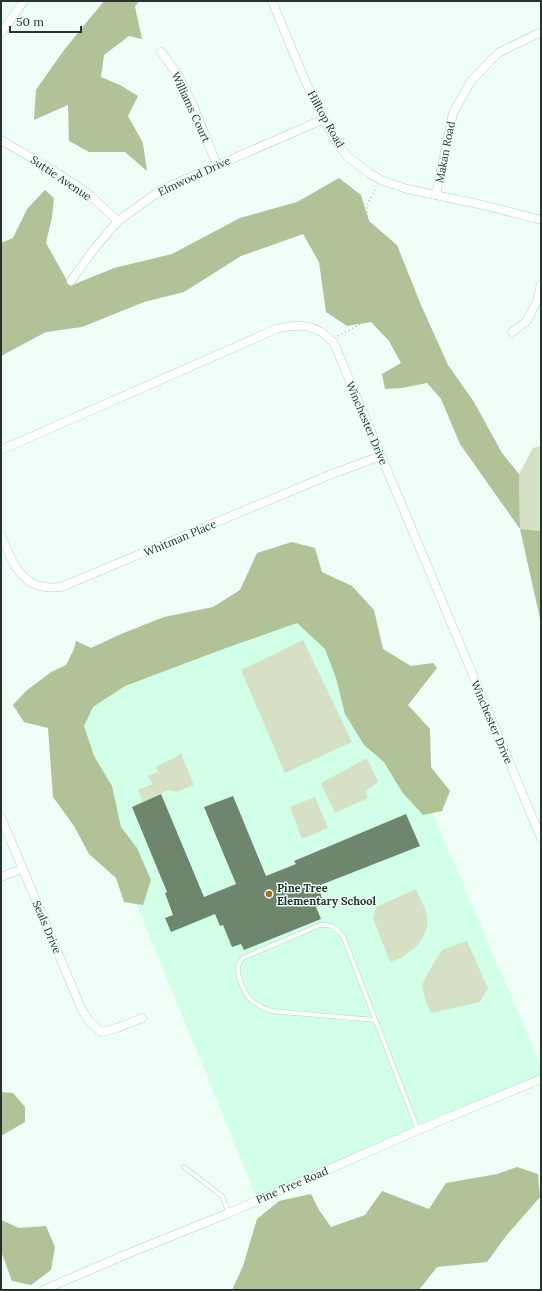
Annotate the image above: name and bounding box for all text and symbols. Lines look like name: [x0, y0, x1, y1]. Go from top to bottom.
scale bar: [10, 8, 81, 34]
text: 50 m: [16, 14, 44, 29]
street label: Williams Court: [169, 70, 214, 145]
street label: Hilltop Road: [305, 88, 348, 150]
street label: Makan Road: [432, 120, 458, 184]
street label: Suttie Avenue: [28, 152, 94, 204]
street label: Elmwood Drive: [156, 153, 232, 199]
street label: Winchester Drive: [343, 379, 391, 467]
street label: Whitman Place: [142, 516, 218, 560]
street label: Winchester Drive: [468, 678, 516, 766]
place label: Pine Tree Elementary School: [277, 881, 376, 908]
marker: Pine Tree Elementary School: [264, 889, 274, 899]
street label: Seals Drive: [30, 898, 64, 956]
street label: Pine Tree Road: [254, 1163, 331, 1207]

